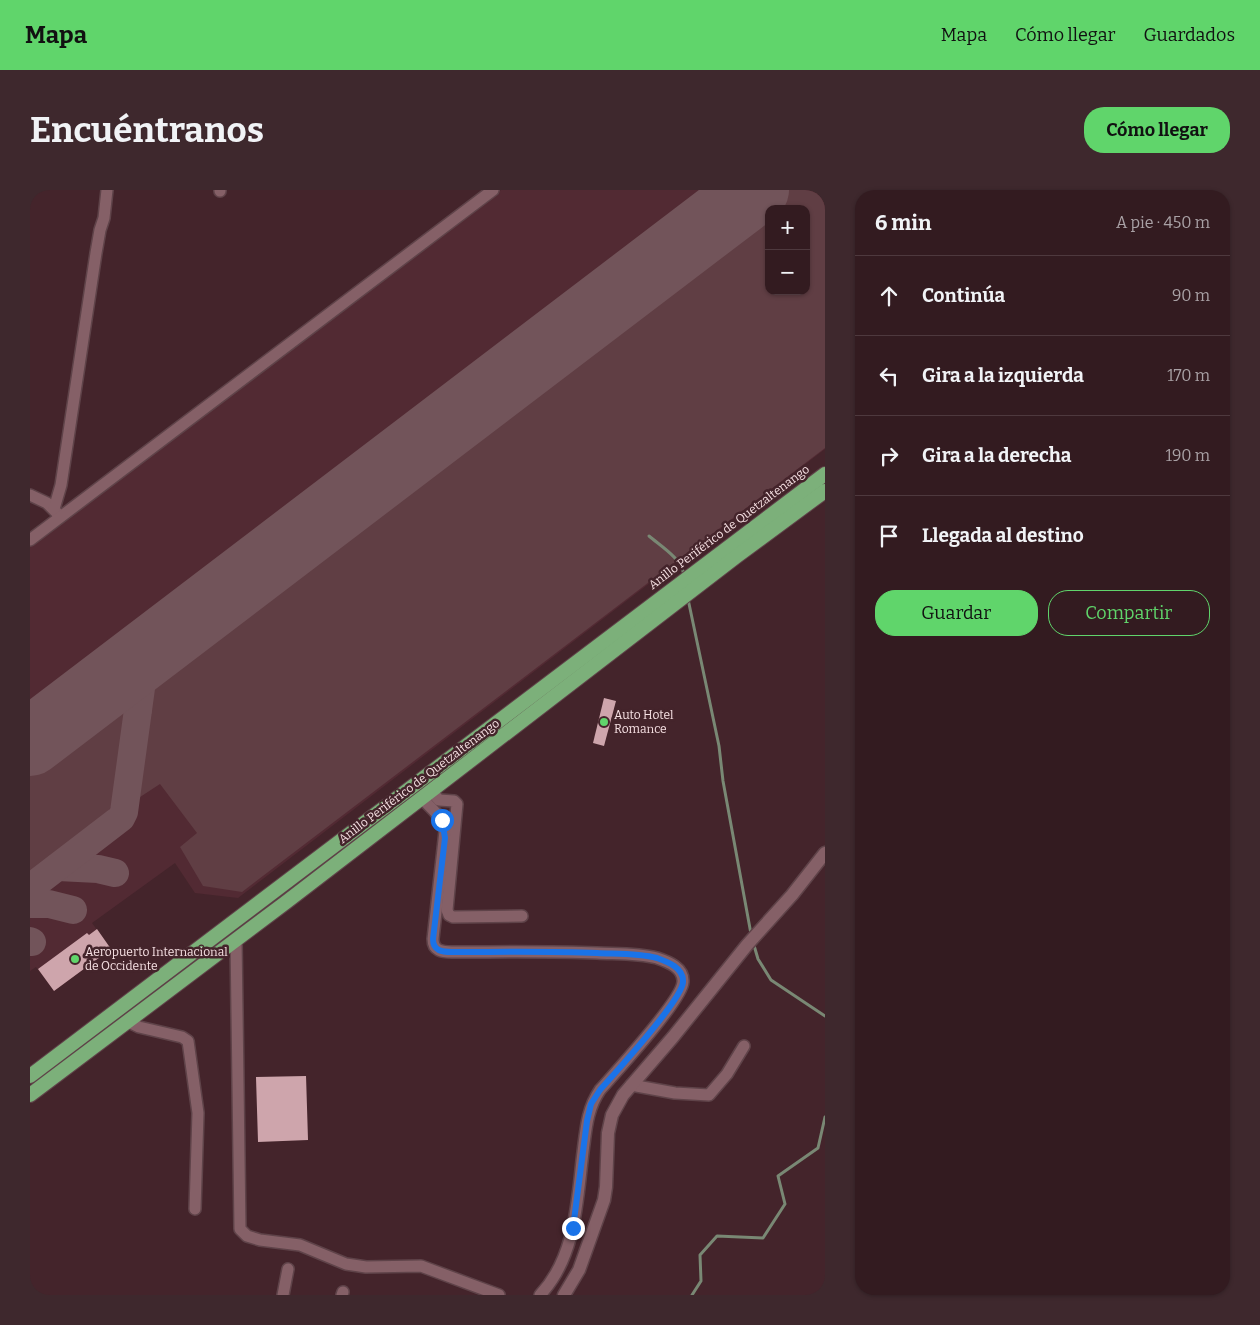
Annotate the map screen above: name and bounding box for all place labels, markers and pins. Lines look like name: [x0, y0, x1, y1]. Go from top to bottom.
place label: Auto Hotel Romance: [614, 708, 674, 736]
marker: Auto Hotel Romance: [598, 716, 610, 728]
place label: Aeropuerto Internacional de Occidente: [85, 945, 228, 973]
marker: Aeropuerto Internacional de Occidente: [69, 953, 81, 965]

